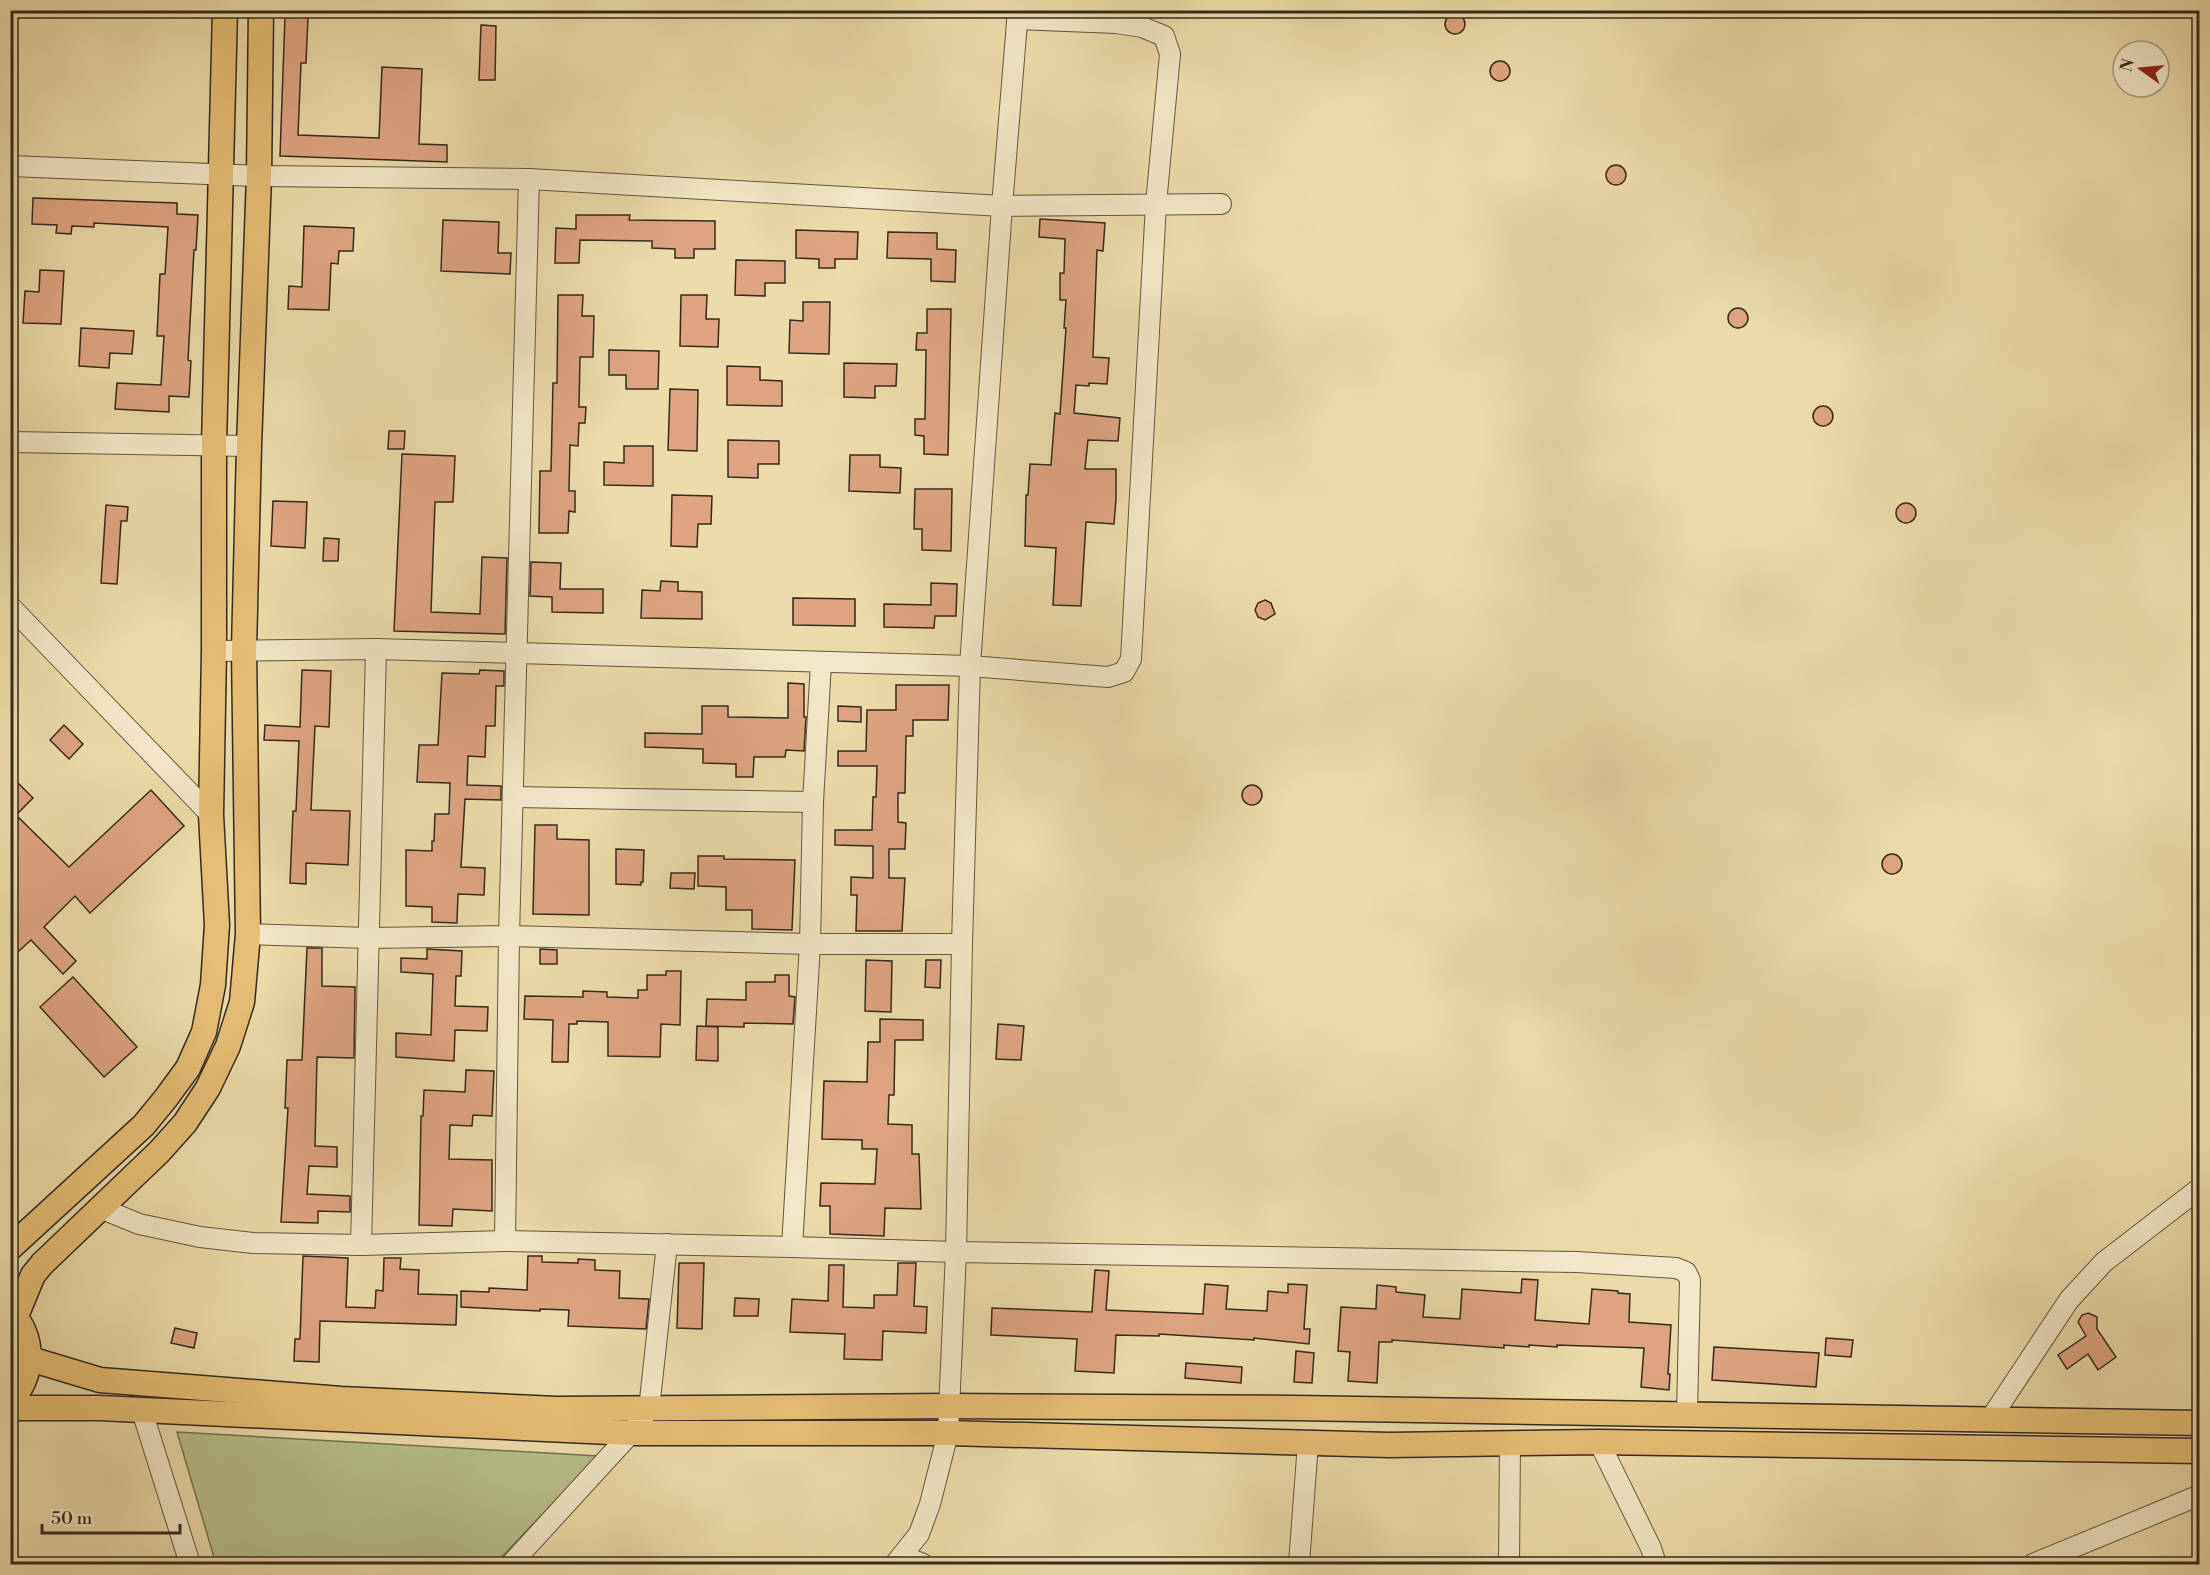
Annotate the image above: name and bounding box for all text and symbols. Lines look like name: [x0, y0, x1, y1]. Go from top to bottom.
north arrow: [2111, 39, 2171, 99]
text: N: [2116, 56, 2139, 74]
scale bar: [42, 1497, 180, 1535]
text: 50 m: [51, 1507, 93, 1530]

